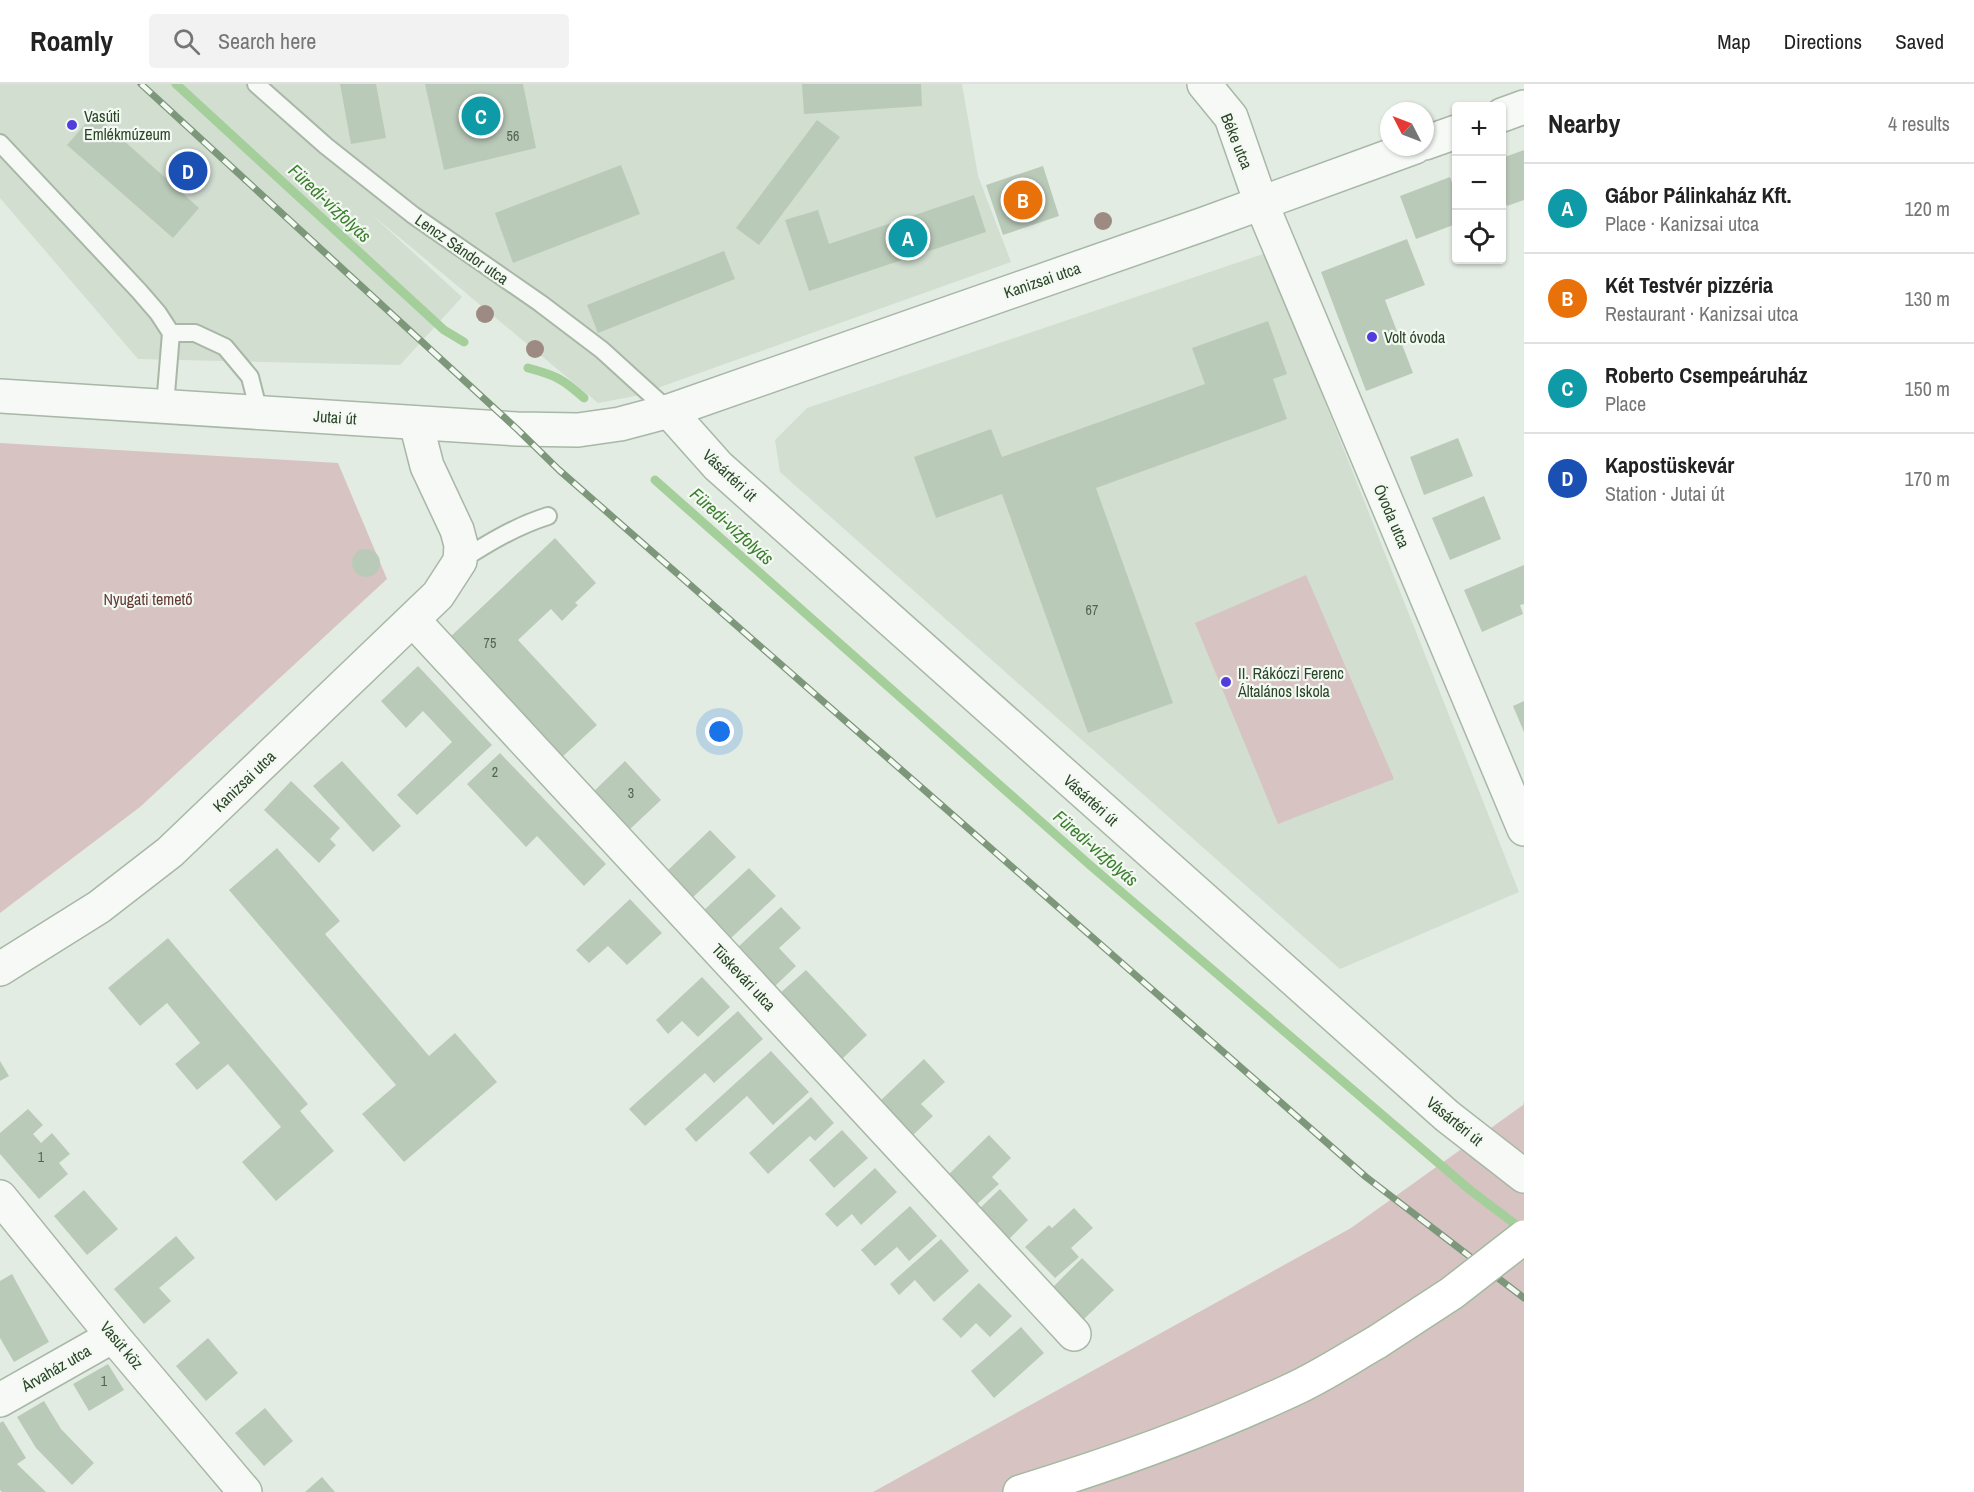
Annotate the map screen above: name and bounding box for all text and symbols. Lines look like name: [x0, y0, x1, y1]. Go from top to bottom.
search box: [149, 14, 569, 68]
text: Roamly: [30, 22, 113, 60]
icon: search: [170, 25, 203, 58]
text: Search here: [218, 26, 316, 56]
text: Map: [1717, 27, 1751, 56]
text: Directions: [1784, 27, 1862, 56]
text: Saved: [1895, 27, 1944, 56]
pin: C: [462, 93, 500, 138]
north arrow: [1380, 102, 1434, 156]
map controls: [1452, 102, 1506, 264]
button: +: [1452, 102, 1506, 156]
place label: Vasúti Emlékmúzeum: [84, 105, 171, 145]
text: Nearby: [1548, 106, 1620, 141]
street label: Béke utca: [1216, 110, 1258, 173]
text: 4 results: [1888, 110, 1950, 137]
marker: Vasúti Emlékmúzeum: [65, 118, 79, 132]
house number: 56: [507, 127, 519, 145]
pin: D: [168, 148, 207, 194]
button: −: [1452, 156, 1506, 210]
water label: Füredi-vízfolyás: [283, 158, 377, 248]
pin: B: [1004, 178, 1042, 222]
text: Gábor Pálinkaház Kft.: [1605, 180, 1791, 210]
text: A: [1562, 195, 1573, 222]
text: 120 m: [1904, 195, 1950, 222]
street label: Lencz Sándor utca: [411, 209, 514, 290]
button: locate: [1452, 210, 1506, 264]
text: Place · Kanizsai utca: [1605, 210, 1759, 237]
pin: A: [888, 216, 928, 260]
street label: Kanizsai utca: [1001, 256, 1084, 303]
text: Két Testvér pizzéria: [1605, 270, 1773, 300]
text: B: [1562, 285, 1573, 312]
text: 130 m: [1904, 285, 1950, 312]
text: Restaurant · Kanizsai utca: [1605, 300, 1798, 327]
place label: Volt óvoda: [1384, 326, 1446, 348]
marker: Volt óvoda: [1365, 330, 1379, 344]
text: Roberto Csempeáruház: [1605, 360, 1808, 390]
text: C: [1562, 375, 1573, 402]
text: 150 m: [1904, 375, 1950, 402]
text: Place: [1605, 390, 1646, 417]
street label: Jutai út: [313, 405, 358, 429]
street label: Vásártéri út: [698, 444, 762, 506]
text: Kapostüskevár: [1605, 450, 1734, 480]
text: D: [1562, 465, 1573, 492]
text: 170 m: [1904, 465, 1950, 492]
text: Station · Jutai út: [1605, 480, 1724, 507]
street label: Óvoda utca: [1369, 481, 1416, 552]
water label: Füredi-vízfolyás: [685, 482, 779, 570]
park label: Nyugati temető: [104, 588, 192, 610]
house number: 67: [1086, 601, 1098, 619]
house number: 75: [484, 634, 496, 652]
place label: II. Rákóczi Ferenc Általános Iskola: [1237, 662, 1344, 702]
marker: II. Rákóczi Ferenc Általános Iskola: [1219, 675, 1233, 689]
your location: [705, 717, 734, 746]
street label: Kanizsai utca: [208, 745, 281, 817]
house number: 2: [492, 763, 498, 781]
street label: Vásártéri út: [1059, 769, 1123, 831]
house number: 3: [628, 784, 634, 802]
water label: Füredi-vízfolyás: [1048, 804, 1144, 892]
street label: Tüskevári utca: [707, 938, 781, 1016]
street label: Vásártéri út: [1422, 1091, 1488, 1151]
house number: 1: [38, 1148, 45, 1166]
street label: Vasút köz: [95, 1316, 149, 1374]
street label: Árvaház utca: [16, 1339, 95, 1397]
house number: 1: [101, 1372, 108, 1390]

